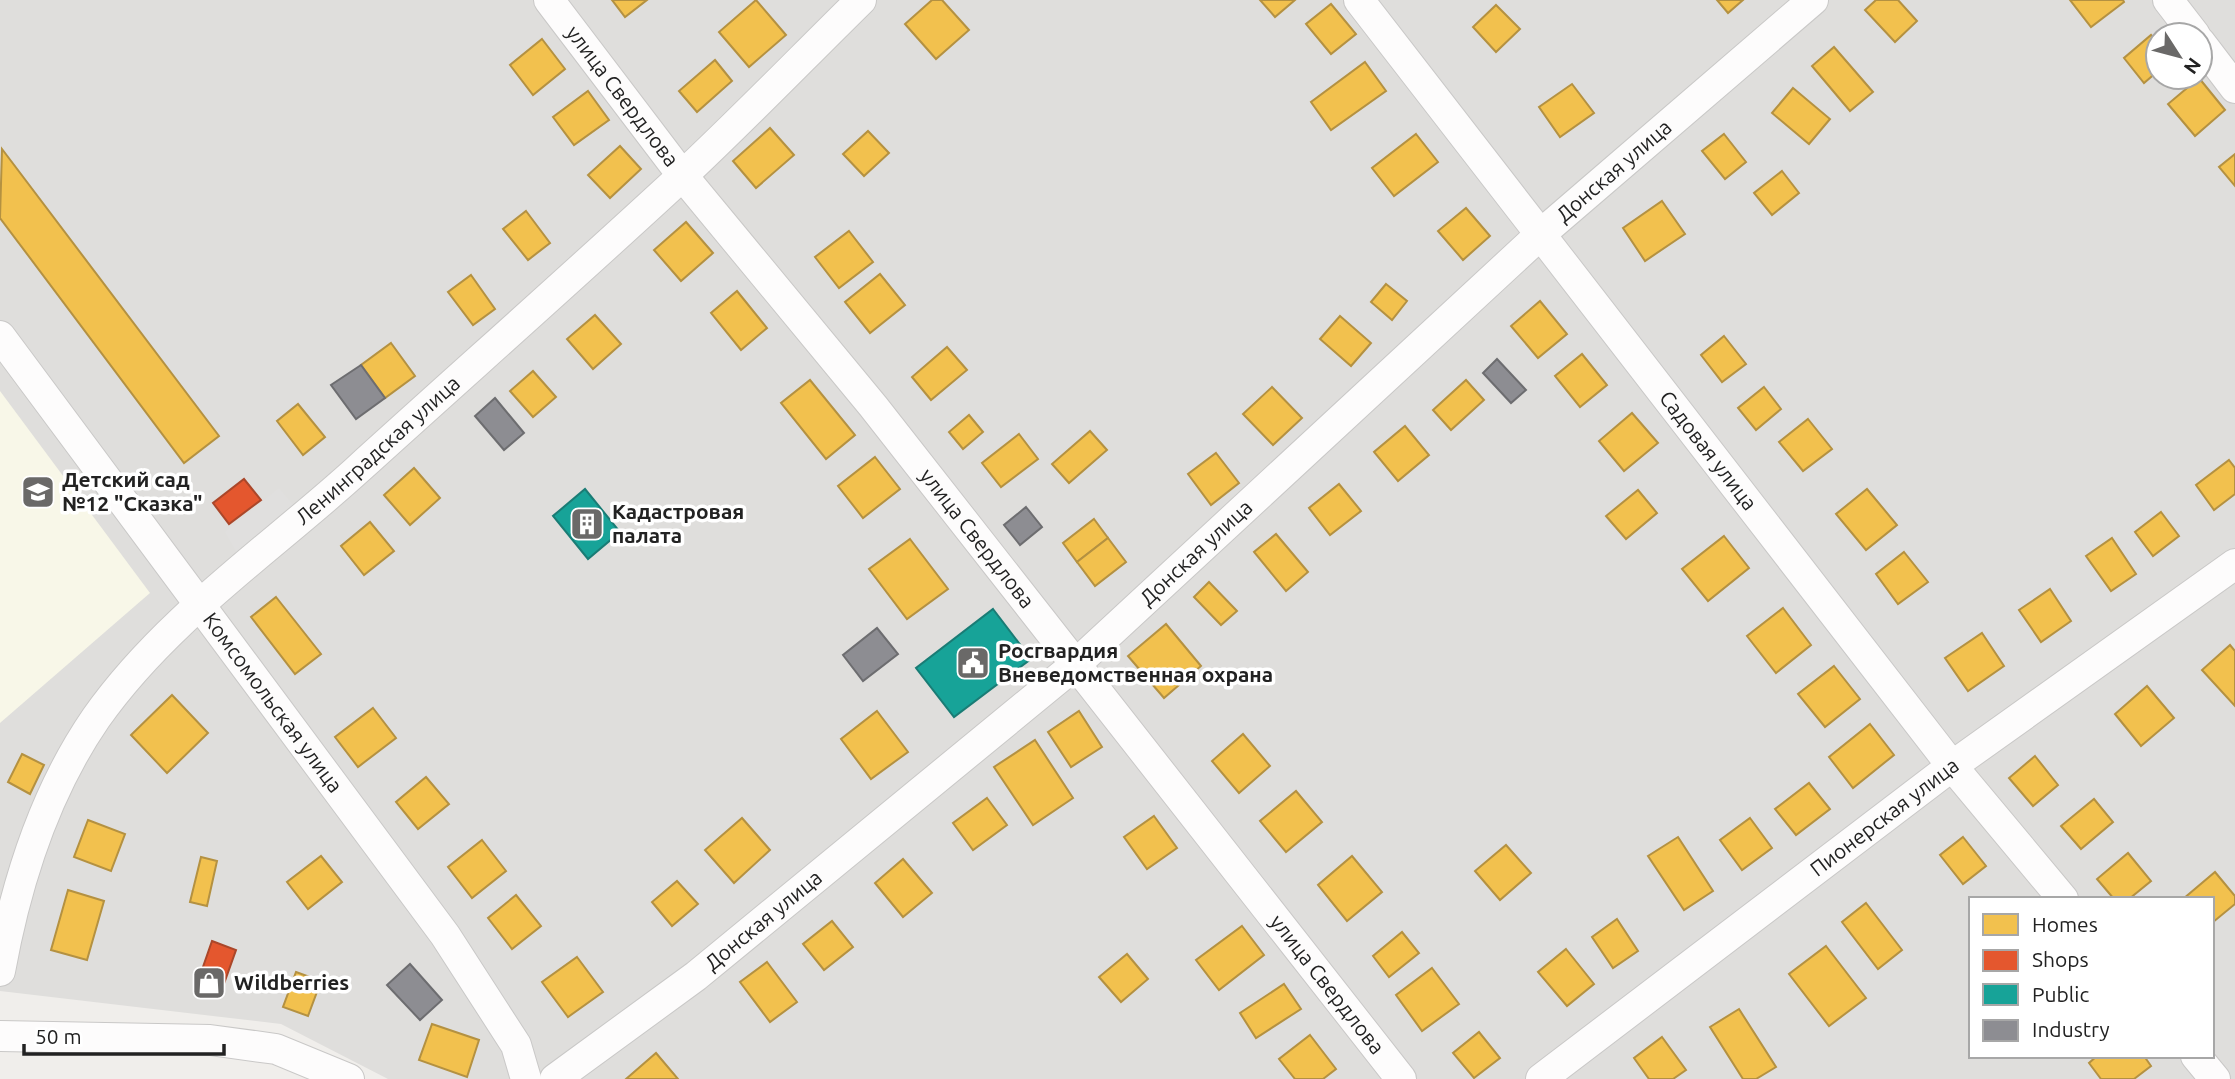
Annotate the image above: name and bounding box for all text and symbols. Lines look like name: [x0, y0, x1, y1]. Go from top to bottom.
street label: улица Свердлова: [562, 21, 684, 171]
north arrow: [2144, 21, 2214, 91]
text: N: [2180, 54, 2206, 78]
street label: Донская улица: [1551, 114, 1676, 226]
street label: Ленинградская улица: [290, 370, 464, 529]
street label: Садовая улица: [1655, 386, 1762, 515]
street label: улица Свердлова: [916, 463, 1040, 612]
place label: Детский сад №12 "Сказка": [62, 467, 203, 515]
school or university icon: Детский сад №12 "Сказка": [19, 473, 57, 511]
street label: Донская улица: [1134, 494, 1257, 610]
place label: Кадастровая палата: [612, 499, 744, 547]
building icon: Кадастровая палата: [568, 505, 606, 543]
street label: Комсомольская улица: [199, 608, 348, 797]
place label: Росгвардия Вневедомственная охрана: [998, 638, 1273, 686]
public building icon: Росгвардия Вневедомственная охрана: [954, 644, 992, 682]
street label: Пионерская улица: [1805, 752, 1963, 881]
street label: Донская улица: [700, 865, 826, 975]
legend: [1969, 897, 2214, 1058]
street label: улица Свердлова: [1266, 910, 1390, 1058]
text: Homes: [2032, 912, 2098, 936]
text: Shops: [2032, 947, 2089, 971]
shop icon: Wildberries: [190, 964, 228, 1002]
place label: Wildberries: [234, 970, 349, 994]
text: Public: [2032, 982, 2089, 1006]
scale bar: [24, 1012, 224, 1056]
text: Industry: [2032, 1017, 2110, 1041]
text: 50 m: [35, 1024, 82, 1048]

